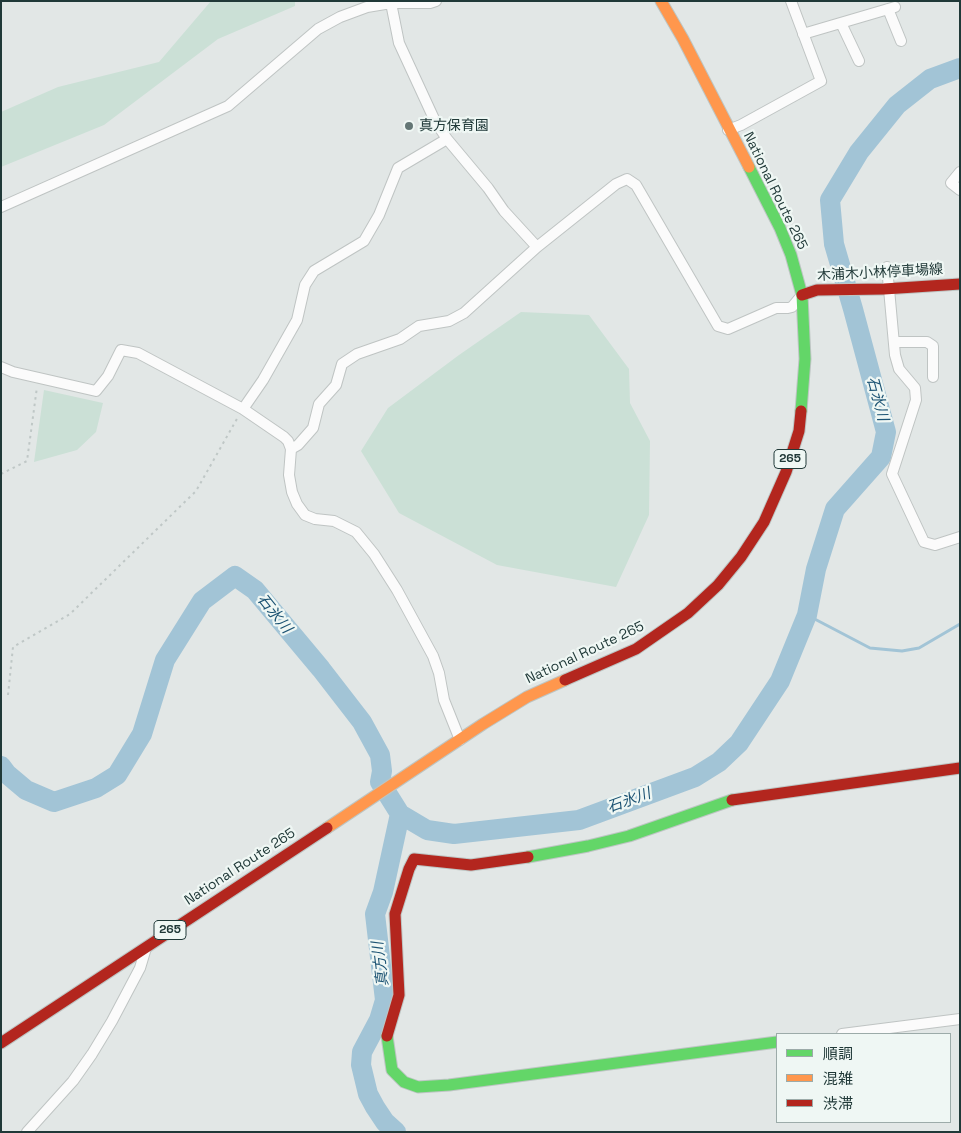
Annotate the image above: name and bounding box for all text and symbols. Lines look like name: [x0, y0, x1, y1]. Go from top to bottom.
place label: 真方保育園: [419, 118, 489, 134]
marker: 真方保育園: [403, 120, 415, 132]
street label: National Route 265: [739, 130, 811, 252]
street label: 木浦木小林停車場線: [817, 261, 943, 285]
water label: 石氷川: [862, 375, 892, 423]
road number: 265: [774, 449, 806, 468]
water label: 石氷川: [253, 591, 295, 637]
street label: National Route 265: [523, 618, 647, 688]
water label: 石氷川: [605, 785, 653, 817]
street label: National Route 265: [181, 825, 299, 909]
road number: 265: [154, 920, 186, 940]
water label: 真方川: [369, 941, 393, 987]
legend: [776, 1033, 951, 1123]
text: 順調: [823, 1044, 853, 1063]
text: 混雑: [823, 1069, 853, 1088]
text: 渋滞: [823, 1094, 853, 1113]

